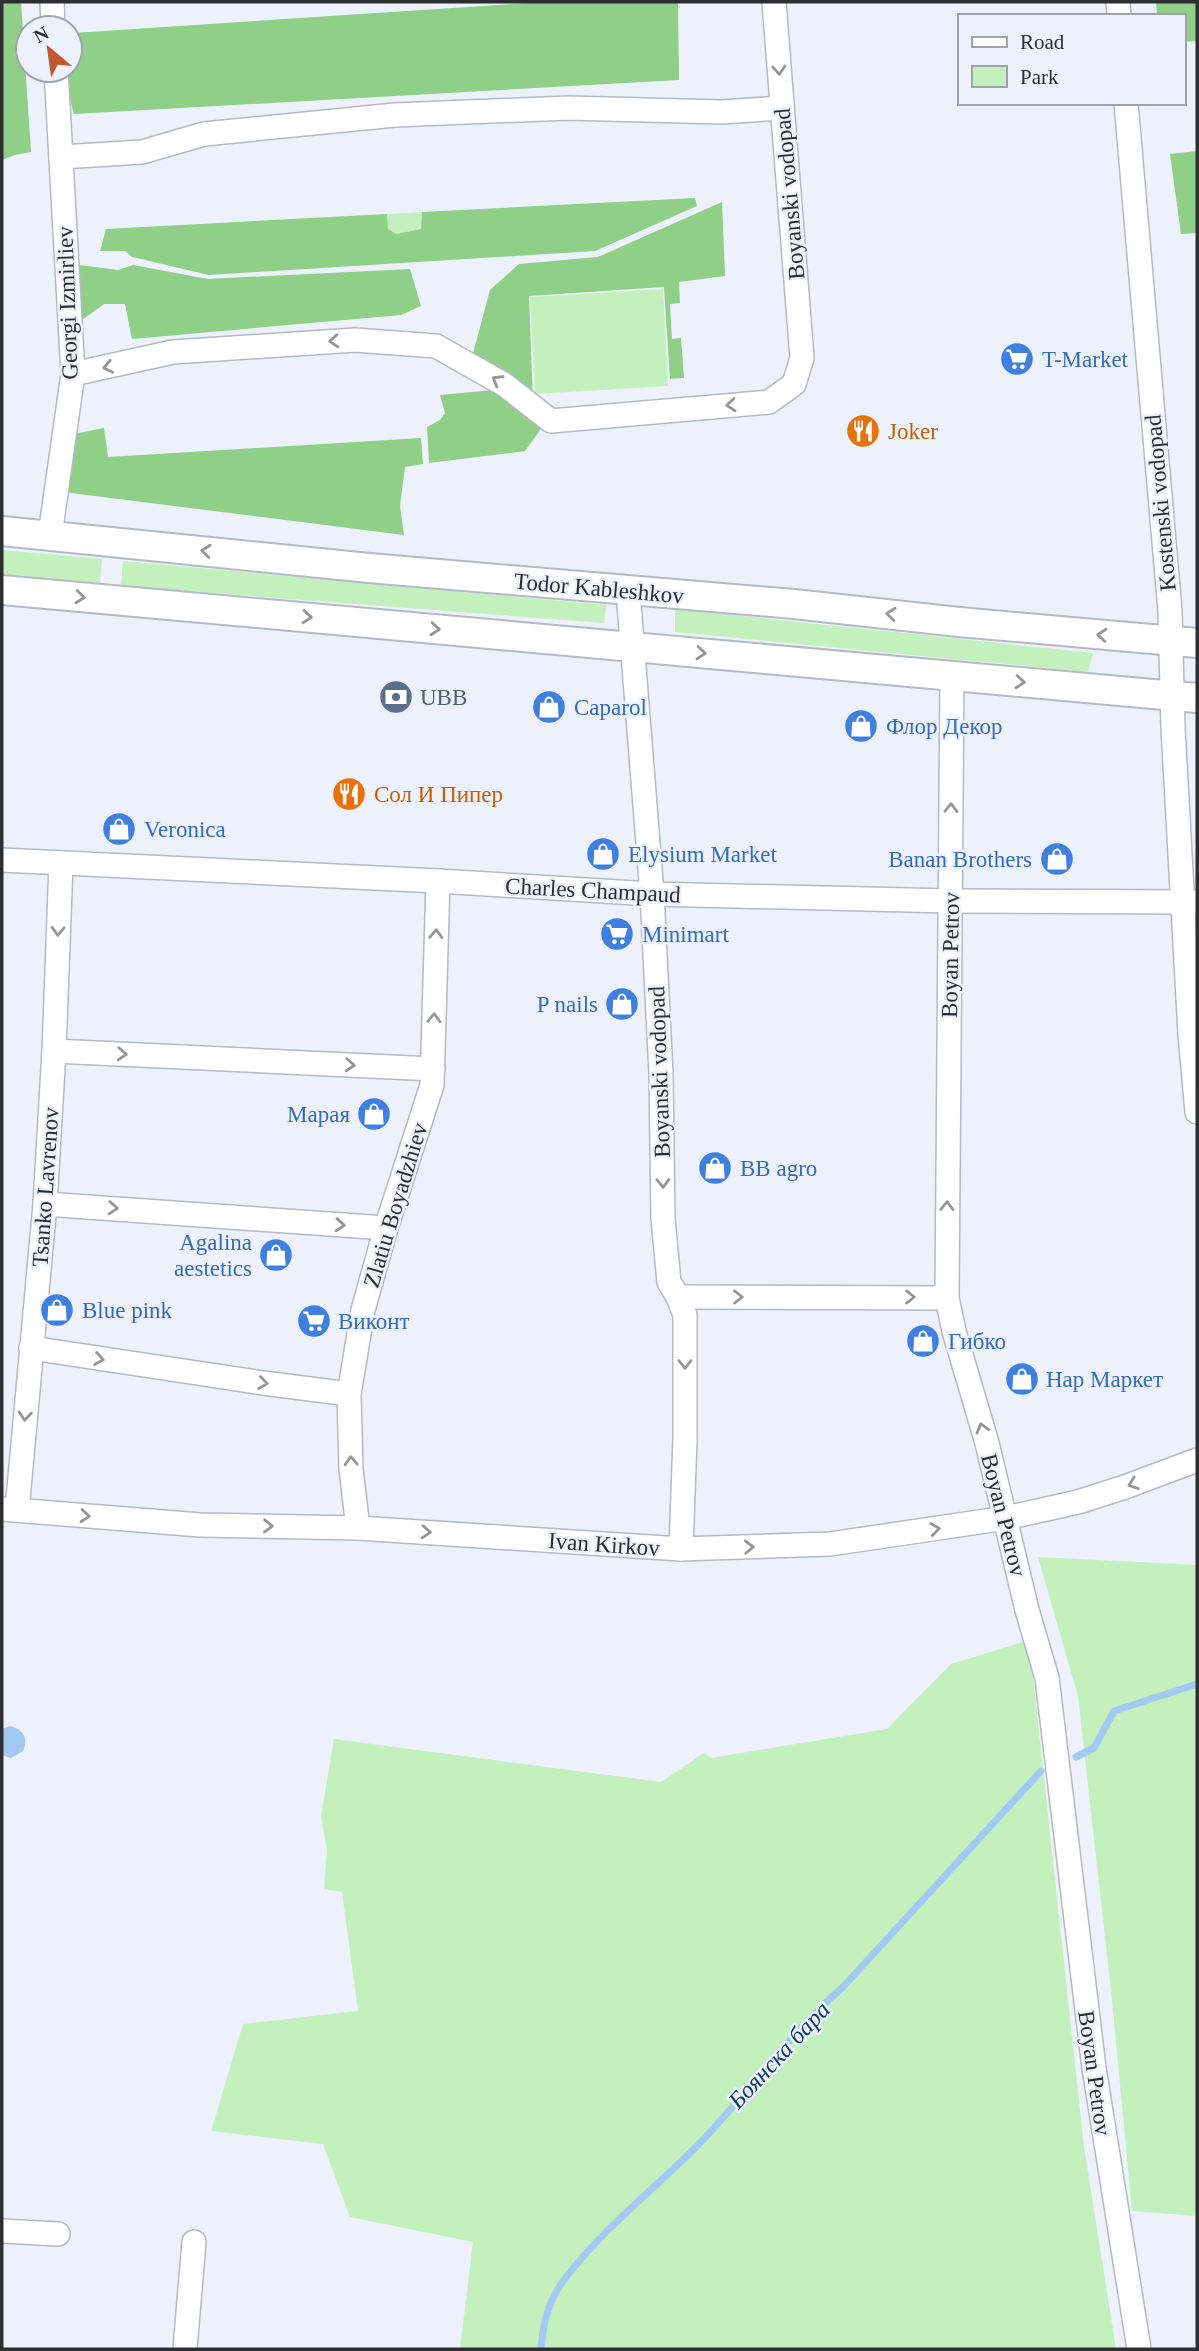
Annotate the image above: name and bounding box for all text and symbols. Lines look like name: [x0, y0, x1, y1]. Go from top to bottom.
north arrow: [14, 14, 84, 84]
legend: [958, 14, 1185, 105]
text: N: [30, 22, 52, 47]
text: Road: [1020, 30, 1065, 54]
one-way arrow: [771, 65, 786, 76]
text: Park: [1020, 65, 1059, 89]
street label: Boyanski vodopad: [770, 107, 809, 281]
street label: Georgi Izmirliev: [52, 225, 83, 380]
one-way arrow: [328, 334, 339, 349]
supermarket icon: T-Market: [998, 340, 1036, 378]
place label: T-Market: [1042, 347, 1129, 372]
one-way arrow: [103, 358, 115, 373]
one-way arrow: [491, 376, 504, 389]
one-way arrow: [725, 397, 736, 412]
restaurant icon: Joker: [844, 412, 882, 450]
street label: Kostenski vodopad: [1140, 413, 1181, 592]
place label: Joker: [888, 419, 938, 444]
one-way arrow: [200, 544, 211, 559]
street label: Todor Kableshkov: [513, 569, 685, 608]
one-way arrow: [75, 589, 86, 604]
one-way arrow: [885, 607, 896, 622]
one-way arrow: [301, 610, 313, 625]
one-way arrow: [429, 621, 440, 636]
one-way arrow: [1096, 627, 1108, 642]
one-way arrow: [695, 645, 706, 660]
one-way arrow: [1015, 674, 1026, 689]
bank icon: UBB: [377, 678, 415, 716]
place label: UBB: [420, 685, 467, 710]
shop icon: Caparol: [530, 688, 568, 726]
place label: Caparol: [574, 695, 647, 720]
shop icon: Флор Декор: [842, 707, 880, 745]
place label: Флор Декор: [886, 714, 1002, 739]
restaurant icon: Сол И Пипер: [330, 775, 368, 813]
place label: Сол И Пипер: [374, 782, 503, 807]
one-way arrow: [943, 802, 959, 813]
shop icon: Veronica: [100, 810, 138, 848]
place label: Veronica: [144, 817, 226, 842]
shop icon: Elysium Market: [584, 835, 622, 873]
shop icon: Banan Brothers: [1038, 840, 1076, 878]
place label: Elysium Market: [628, 842, 777, 867]
place label: Banan Brothers: [888, 847, 1032, 872]
street label: Charles Champaud: [505, 873, 682, 908]
street label: Boyan Petrov: [937, 891, 964, 1018]
supermarket icon: Minimart: [598, 915, 636, 953]
place label: Minimart: [642, 922, 729, 947]
one-way arrow: [51, 926, 66, 937]
one-way arrow: [429, 928, 444, 939]
shop icon: P nails: [603, 985, 641, 1023]
street label: Boyanski vodopad: [644, 985, 675, 1158]
place label: P nails: [537, 992, 598, 1017]
one-way arrow: [426, 1013, 442, 1023]
one-way arrow: [117, 1047, 128, 1062]
one-way arrow: [344, 1058, 355, 1073]
shop icon: Марая: [355, 1095, 393, 1133]
place label: Марая: [287, 1102, 350, 1127]
street label: Tsanko Lavrenov: [27, 1106, 64, 1268]
street label: Zlatiu Boyadzhiev: [359, 1119, 433, 1290]
shop icon: BB agro: [696, 1149, 734, 1187]
place label: BB agro: [740, 1156, 817, 1181]
one-way arrow: [655, 1178, 670, 1189]
one-way arrow: [939, 1200, 955, 1210]
one-way arrow: [108, 1201, 119, 1216]
one-way arrow: [335, 1217, 346, 1232]
place label: Agalina aestetics: [174, 1230, 252, 1281]
shop icon: Agalina aestetics: [257, 1236, 295, 1274]
one-way arrow: [733, 1289, 743, 1305]
one-way arrow: [905, 1289, 915, 1305]
shop icon: Blue pink: [38, 1291, 76, 1329]
place label: Blue pink: [82, 1298, 173, 1323]
supermarket icon: Виконт: [295, 1302, 333, 1340]
place label: Виконт: [338, 1309, 410, 1334]
shop icon: Гибко: [904, 1322, 942, 1360]
place label: Гибко: [948, 1329, 1006, 1354]
one-way arrow: [93, 1351, 105, 1366]
one-way arrow: [677, 1359, 693, 1370]
shop icon: Нар Маркет: [1003, 1360, 1041, 1398]
place label: Нар Маркет: [1046, 1367, 1163, 1392]
one-way arrow: [257, 1375, 268, 1390]
one-way arrow: [18, 1411, 33, 1422]
one-way arrow: [976, 1423, 991, 1435]
street label: Boyan Petrov: [976, 1451, 1031, 1580]
one-way arrow: [344, 1455, 359, 1466]
one-way arrow: [1128, 1476, 1140, 1490]
one-way arrow: [79, 1508, 90, 1523]
one-way arrow: [264, 1518, 274, 1534]
one-way arrow: [929, 1521, 940, 1536]
one-way arrow: [421, 1524, 432, 1539]
street label: Ivan Kirkov: [547, 1528, 661, 1561]
one-way arrow: [744, 1539, 755, 1555]
water label: Боянска бара: [722, 1996, 835, 2114]
street label: Boyan Petrov: [1073, 2009, 1116, 2138]

